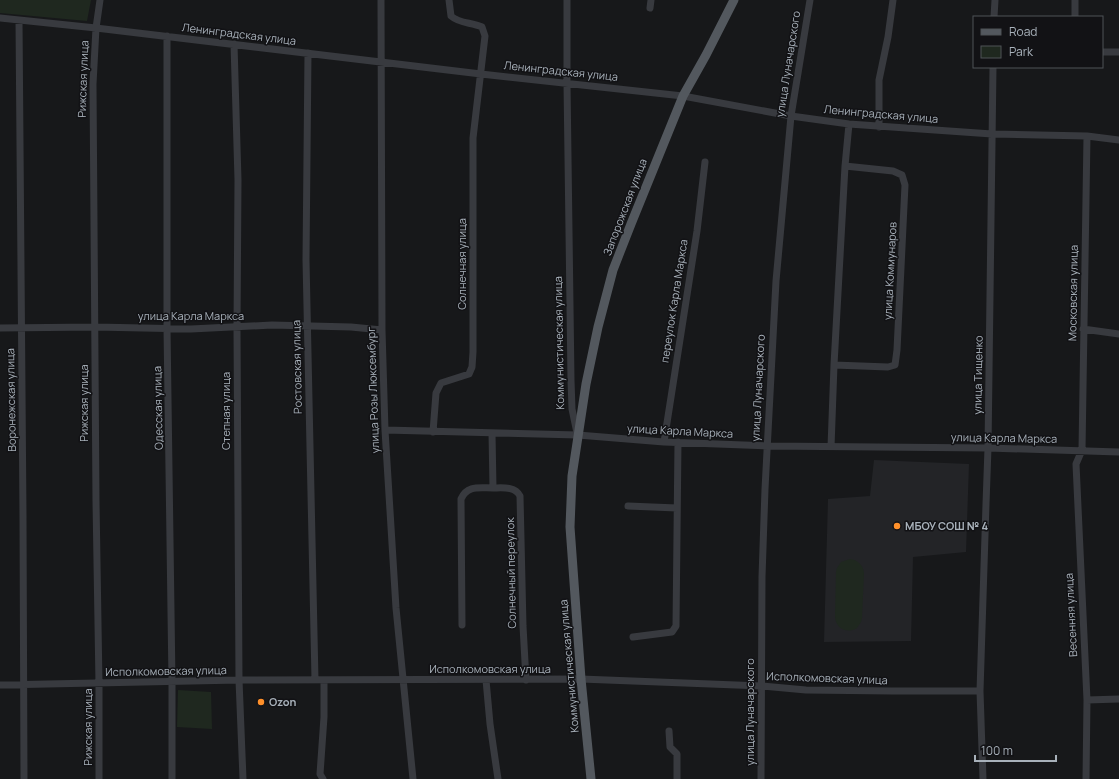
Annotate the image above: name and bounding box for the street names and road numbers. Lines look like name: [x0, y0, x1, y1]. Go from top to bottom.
street label: улица Луначарского: [772, 9, 803, 118]
street label: Ленинградская улица: [181, 19, 297, 48]
street label: Рижская улица: [74, 40, 91, 118]
street label: Ленинградская улица: [503, 57, 619, 84]
street label: Ленинградская улица: [823, 101, 939, 126]
street label: Запорожская улица: [599, 156, 650, 258]
street label: Солнечная улица: [454, 218, 469, 310]
street label: улица Коммунаров: [879, 221, 900, 321]
street label: переулок Карла Маркса: [656, 238, 691, 364]
street label: Московская улица: [1064, 245, 1081, 341]
street label: Коммунистическая улица: [550, 276, 567, 410]
street label: улица Карла Маркса: [138, 308, 244, 323]
street label: Ростовская улица: [288, 320, 305, 414]
street label: улица Розы Люксембург: [363, 326, 382, 454]
street label: улица Луначарского: [747, 333, 768, 442]
street label: улица Тищенко: [969, 335, 986, 415]
street label: Воронежская улица: [2, 348, 19, 452]
street label: Рижская улица: [76, 364, 91, 442]
street label: Одесская улица: [149, 366, 166, 450]
street label: Степная улица: [218, 372, 233, 450]
street label: улица Карла Маркса: [626, 420, 734, 441]
street label: улица Карла Маркса: [951, 429, 1057, 446]
street label: Солнечный переулок: [502, 517, 519, 629]
street label: Весенняя улица: [1061, 573, 1080, 657]
street label: Коммунистическая улица: [555, 599, 582, 733]
street label: улица Луначарского: [742, 658, 757, 766]
street label: Исполкомовская улица: [429, 661, 551, 676]
street label: Исполкомовская улица: [105, 662, 227, 679]
street label: Исполкомовская улица: [766, 668, 888, 687]
street label: Рижская улица: [80, 688, 95, 766]

